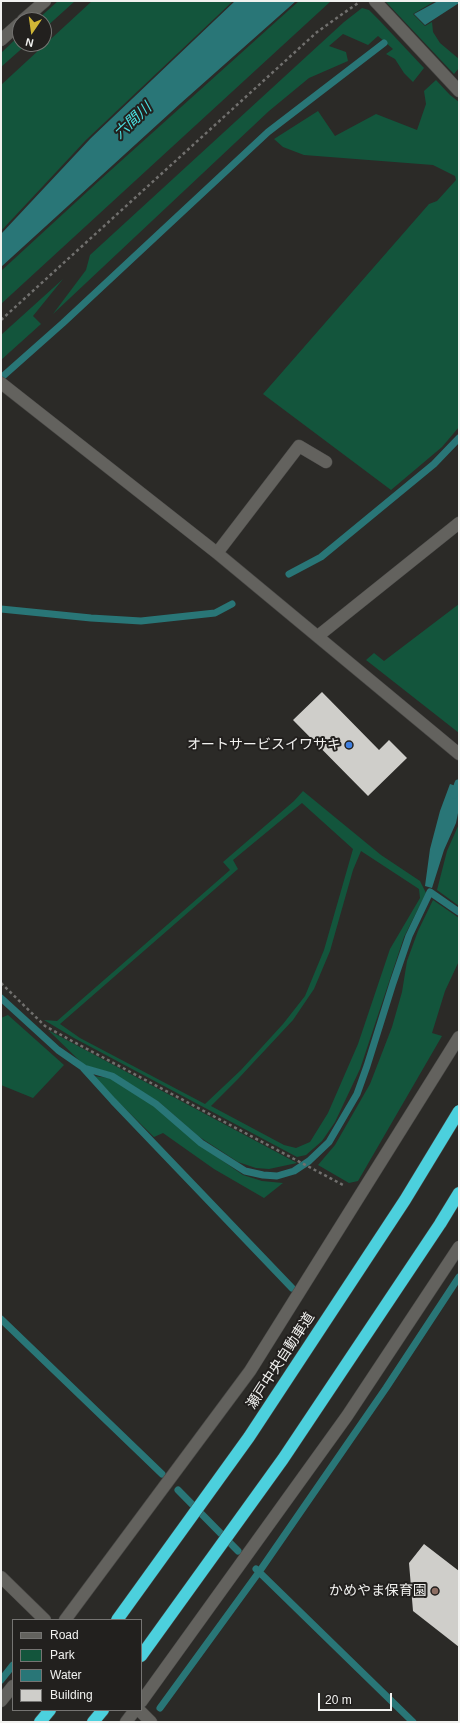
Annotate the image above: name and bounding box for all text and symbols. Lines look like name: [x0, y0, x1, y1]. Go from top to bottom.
north arrow: [12, 12, 52, 52]
text: N: [24, 36, 35, 49]
water label: 六間川: [110, 99, 156, 143]
place label: オートサービスイワサキ: [187, 737, 341, 753]
marker: オートサービスイワサキ: [344, 740, 354, 750]
street label: 瀬戸中央自動車道: [243, 1309, 319, 1413]
place label: かめやま保育園: [329, 1583, 427, 1599]
marker: かめやま保育園: [430, 1586, 440, 1596]
legend: [12, 1619, 142, 1711]
text: Road: [50, 1628, 79, 1642]
text: Park: [50, 1648, 75, 1662]
text: Water: [50, 1668, 82, 1682]
scale bar: [320, 1685, 394, 1711]
text: Building: [50, 1688, 93, 1702]
text: 20 m: [325, 1693, 352, 1707]

